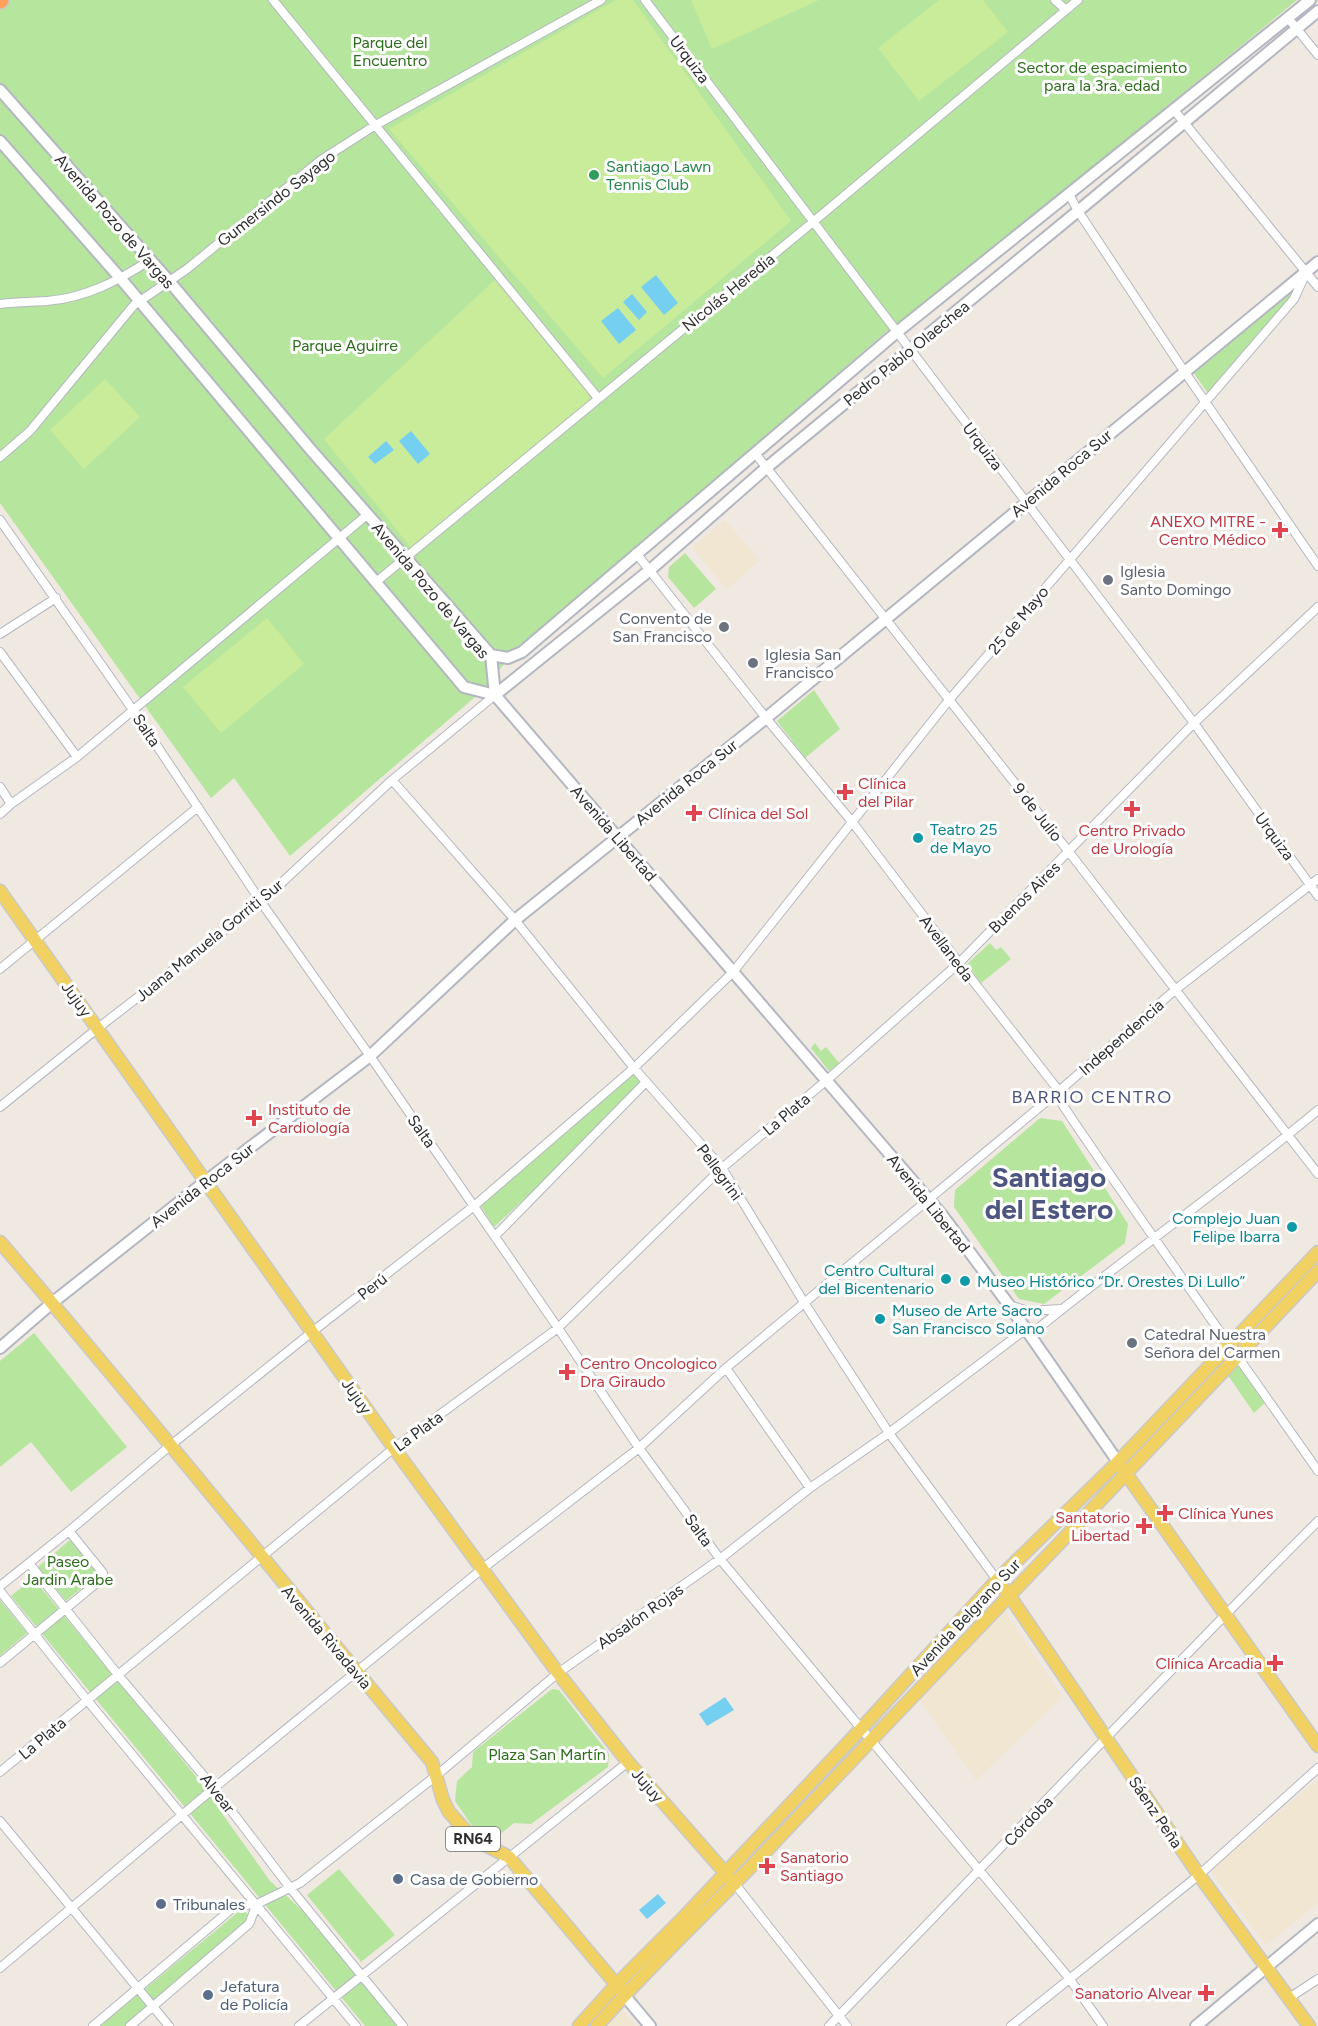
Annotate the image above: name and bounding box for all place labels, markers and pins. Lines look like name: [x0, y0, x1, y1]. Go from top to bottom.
place label: Santiago Lawn Tennis Club: [606, 157, 711, 194]
marker: Santiago Lawn Tennis Club: [587, 168, 601, 182]
place label: ANEXO MITRE - Centro Médico: [1150, 512, 1266, 549]
marker: ANEXO MITRE - Centro Médico: [1271, 521, 1289, 539]
place label: Iglesia Santo Domingo: [1120, 562, 1231, 599]
marker: Iglesia Santo Domingo: [1101, 573, 1115, 587]
place label: Convento de San Francisco: [612, 609, 712, 646]
marker: Convento de San Francisco: [717, 620, 731, 634]
place label: Iglesia San Francisco: [765, 645, 841, 682]
marker: Iglesia San Francisco: [746, 656, 760, 670]
place label: Clínica del Pilar: [858, 774, 914, 811]
marker: Clínica del Pilar: [836, 783, 854, 801]
marker: Centro Privado de Urología: [1123, 800, 1141, 818]
marker: Clínica del Sol: [685, 804, 703, 822]
place label: Clínica del Sol: [708, 804, 808, 823]
place label: Teatro 25 de Mayo: [930, 820, 998, 857]
place label: Centro Privado de Urología: [1078, 821, 1186, 858]
marker: Teatro 25 de Mayo: [911, 831, 925, 845]
place label: Instituto de Cardiología: [268, 1100, 351, 1137]
marker: Instituto de Cardiología: [245, 1109, 263, 1127]
place label: Complejo Juan Felipe Ibarra: [1172, 1209, 1280, 1246]
marker: Complejo Juan Felipe Ibarra: [1285, 1220, 1299, 1234]
place label: Centro Cultural del Bicentenario: [818, 1261, 934, 1298]
marker: Centro Cultural del Bicentenario: [939, 1272, 953, 1286]
place label: Museo Histórico “Dr. Orestes Di Lullo”: [977, 1272, 1246, 1291]
marker: Museo Histórico “Dr. Orestes Di Lullo”: [958, 1274, 972, 1288]
place label: Museo de Arte Sacro San Francisco Solano: [892, 1301, 1045, 1338]
marker: Museo de Arte Sacro San Francisco Solano: [873, 1312, 887, 1326]
place label: Catedral Nuestra Señora del Carmen: [1144, 1325, 1280, 1362]
marker: Catedral Nuestra Señora del Carmen: [1125, 1336, 1139, 1350]
place label: Centro Oncologico Dra Giraudo: [580, 1354, 717, 1391]
marker: Centro Oncologico Dra Giraudo: [558, 1363, 576, 1381]
marker: Clínica Yunes: [1156, 1504, 1174, 1522]
place label: Clínica Yunes: [1178, 1504, 1273, 1523]
place label: Santatorio Libertad: [1055, 1508, 1130, 1545]
marker: Santatorio Libertad: [1135, 1517, 1153, 1535]
place label: Clínica Arcadia: [1156, 1654, 1262, 1673]
marker: Clínica Arcadia: [1266, 1654, 1284, 1672]
place label: Sanatorio Santiago: [780, 1848, 849, 1885]
marker: Sanatorio Santiago: [758, 1857, 776, 1875]
place label: Casa de Gobierno: [410, 1870, 538, 1889]
marker: Casa de Gobierno: [391, 1872, 405, 1886]
place label: Tribunales: [173, 1895, 245, 1914]
marker: Tribunales: [154, 1897, 168, 1911]
place label: Jefatura de Policía: [220, 1977, 288, 2014]
place label: Sanatorio Alvear: [1074, 1984, 1193, 2003]
marker: Sanatorio Alvear: [1197, 1984, 1215, 2002]
marker: Jefatura de Policía: [201, 1988, 215, 2002]

